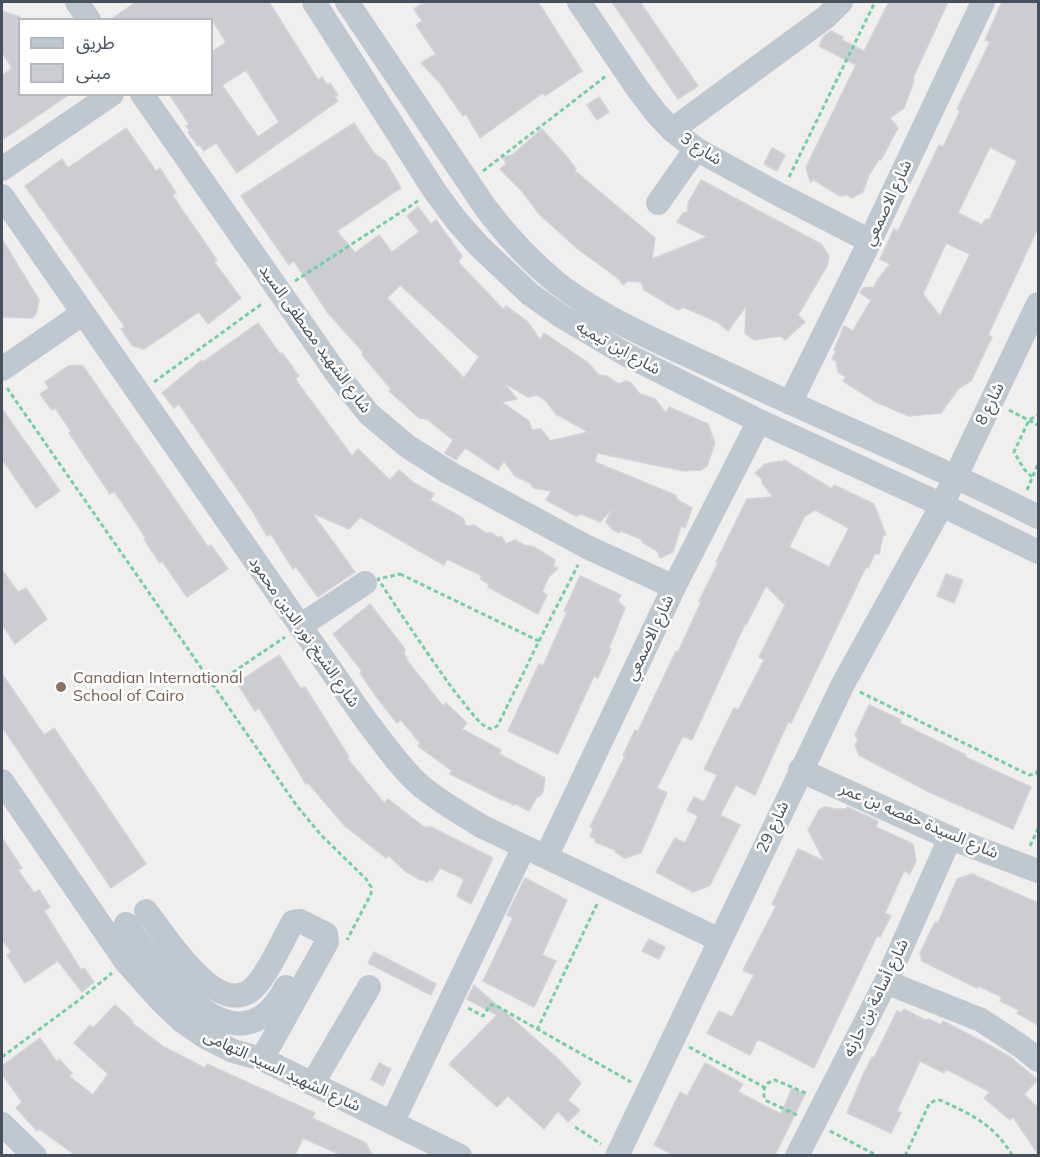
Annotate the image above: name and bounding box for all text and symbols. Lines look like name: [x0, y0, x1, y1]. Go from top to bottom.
legend: [18, 18, 213, 96]
text: طريق: [76, 31, 115, 54]
text: مبنى: [76, 61, 111, 84]
street label: شارع 3: [677, 129, 725, 169]
street label: شارع الاصمعي: [860, 157, 916, 249]
street label: شارع الشهيد مصطفى السيد: [255, 261, 375, 417]
street label: شارع ابن تيميه: [573, 317, 663, 379]
street label: شارع 8: [972, 380, 1008, 428]
street label: شارع الشيخ نور الدين محمود: [245, 553, 363, 711]
street label: شارع الاصمعي: [622, 592, 678, 684]
place label: Canadian International School of Cairo: [73, 668, 243, 706]
marker: Canadian International School of Cairo: [54, 680, 68, 694]
street label: شارع السيدة حفصه بن عمر: [837, 779, 1001, 863]
street label: شارع 29: [753, 798, 793, 856]
street label: شارع أسامة بن حارثه: [839, 936, 913, 1060]
street label: شارع الشهيد السيد التهامى: [201, 1026, 363, 1116]

